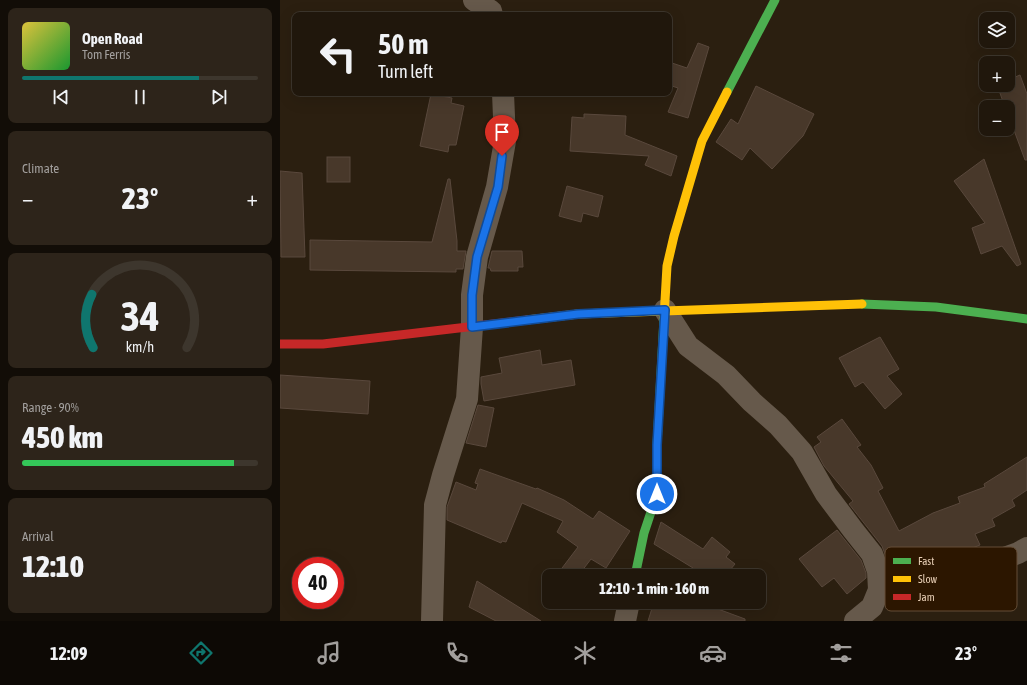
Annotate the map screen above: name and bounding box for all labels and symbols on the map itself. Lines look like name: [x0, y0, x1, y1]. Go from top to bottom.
pin: [485, 115, 519, 156]
position arrow: [636, 473, 678, 515]
legend: [885, 547, 1017, 611]
text: Fast: [918, 555, 934, 567]
speed limit sign: 40: [292, 557, 344, 609]
text: Slow: [918, 573, 937, 585]
text: Jam: [918, 591, 935, 603]

